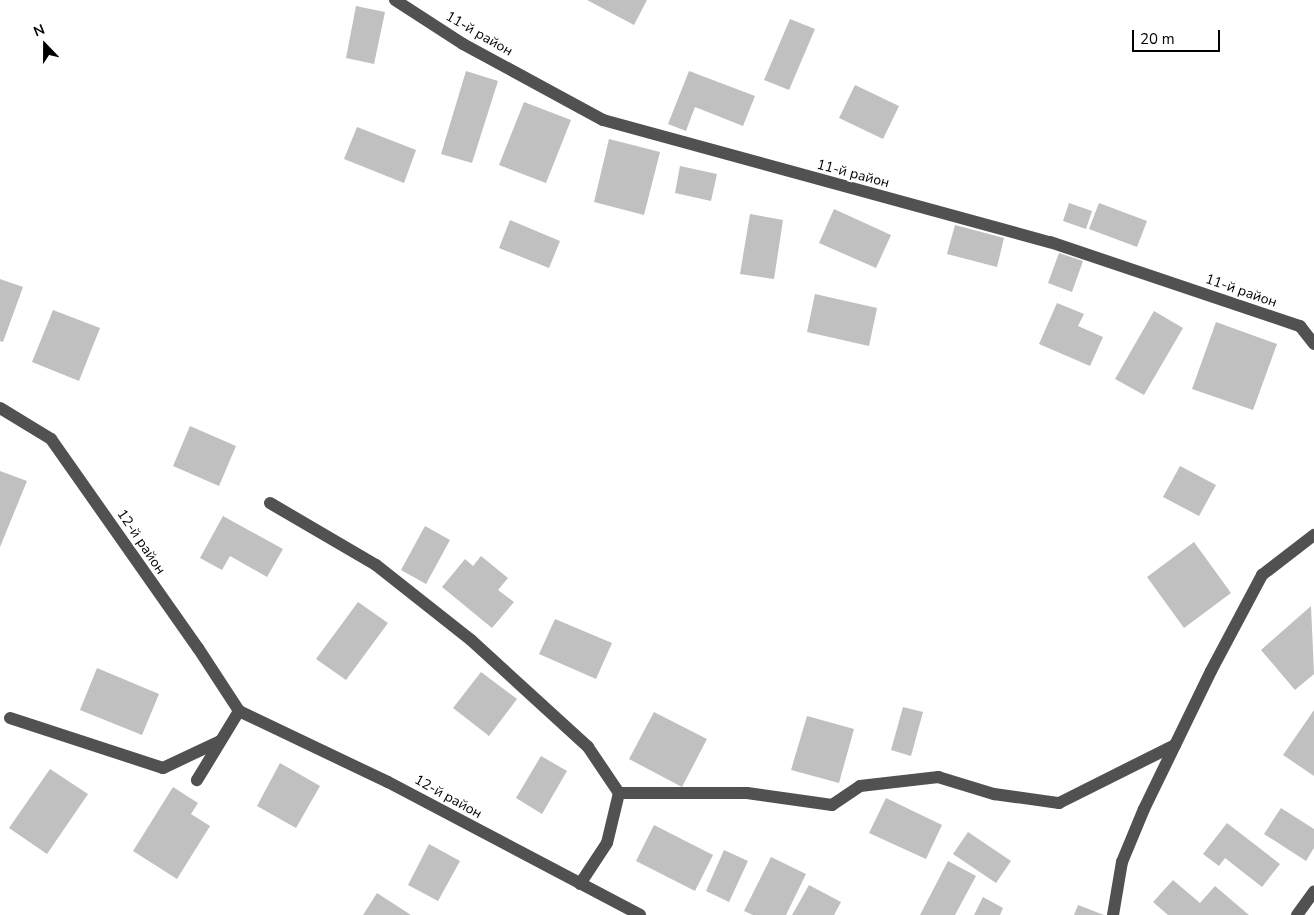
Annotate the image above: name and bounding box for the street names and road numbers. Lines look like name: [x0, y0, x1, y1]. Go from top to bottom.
street label: 11-й район: [442, 8, 516, 60]
street label: 11-й район: [815, 156, 891, 192]
street label: 11-й район: [1203, 271, 1279, 311]
street label: 12-й район: [113, 506, 169, 578]
street label: 12-й район: [411, 772, 485, 822]

